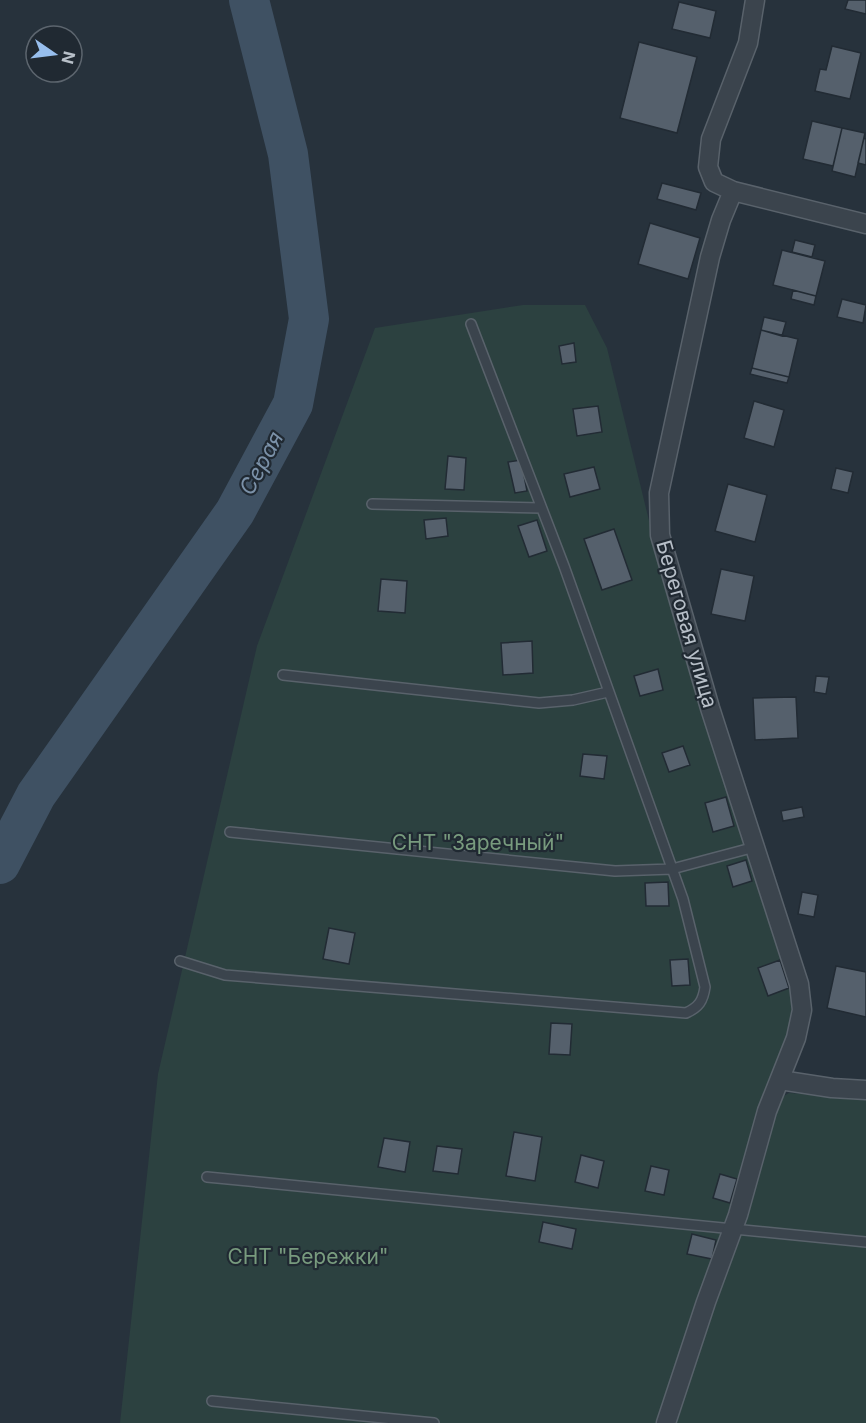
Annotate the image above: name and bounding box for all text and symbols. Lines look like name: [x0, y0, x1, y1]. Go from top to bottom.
north arrow: [24, 24, 84, 84]
text: N: [57, 49, 80, 66]
water label: Серая: [234, 427, 288, 499]
street label: Береговая улица: [651, 537, 723, 711]
park label: СНТ "Заречный": [392, 830, 564, 855]
park label: СНТ "Бережки": [227, 1244, 389, 1269]

